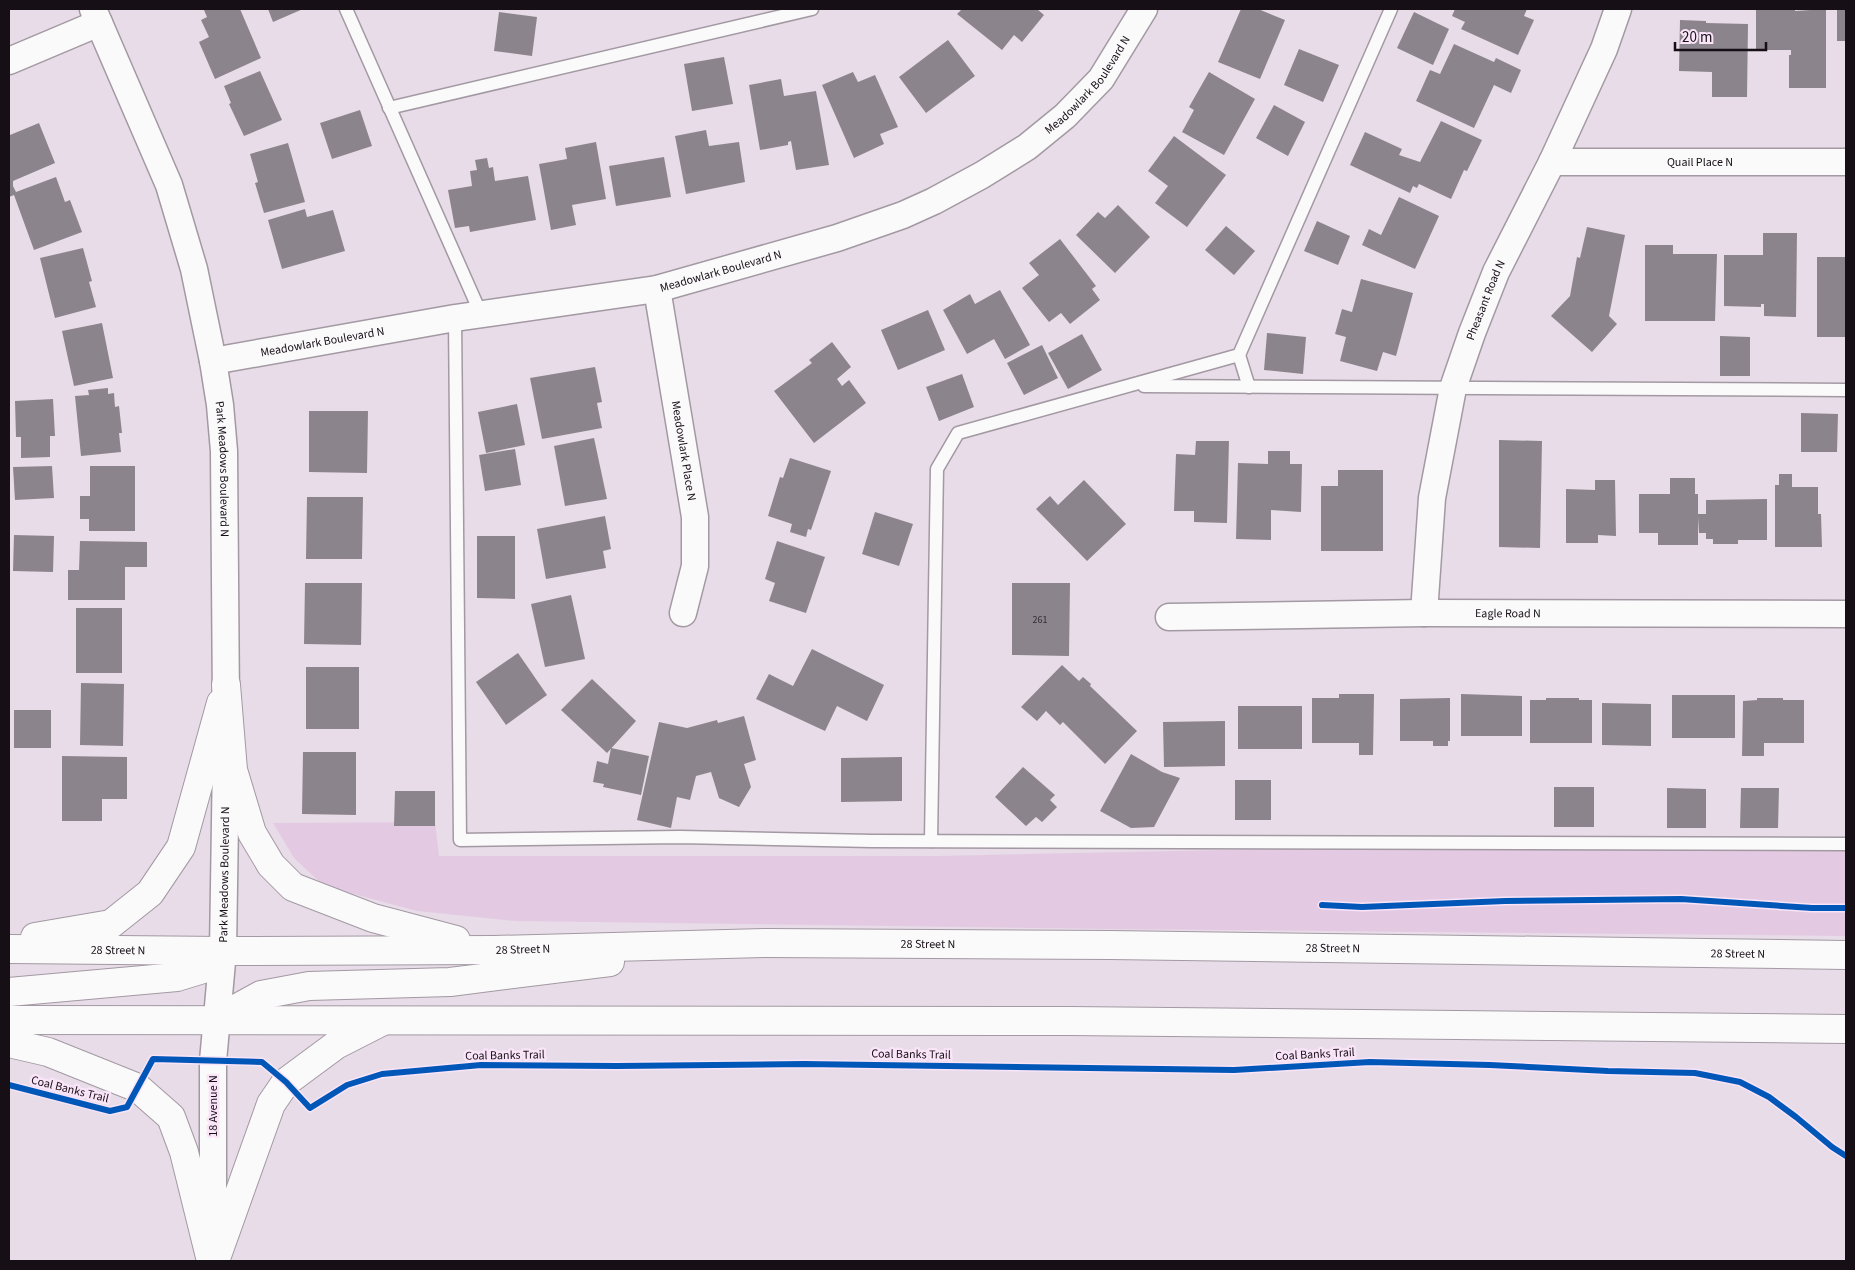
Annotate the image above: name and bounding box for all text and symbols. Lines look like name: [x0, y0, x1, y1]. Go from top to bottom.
scale bar: [1675, 20, 1766, 52]
text: 20 m: [1682, 27, 1712, 48]
street label: Meadowlark Boulevard N: [1041, 32, 1135, 138]
street label: Quail Place N: [1667, 154, 1733, 171]
street label: Meadowlark Boulevard N: [658, 246, 783, 297]
street label: Pheasant Road N: [1462, 257, 1510, 343]
street label: Meadowlark Boulevard N: [259, 323, 386, 361]
street label: Meadowlark Place N: [667, 399, 700, 502]
street label: Park Meadows Boulevard N: [210, 400, 233, 537]
street label: Eagle Road N: [1475, 605, 1541, 622]
house number: 261: [1033, 613, 1047, 627]
street label: Park Meadows Boulevard N: [215, 806, 234, 943]
street label: 28 Street N: [901, 936, 955, 953]
street label: 28 Street N: [1305, 940, 1360, 957]
street label: 28 Street N: [495, 941, 551, 959]
street label: 28 Street N: [91, 942, 145, 959]
street label: 28 Street N: [1710, 945, 1765, 963]
street label: Coal Banks Trail: [1275, 1044, 1355, 1065]
street label: Coal Banks Trail: [871, 1045, 951, 1064]
street label: Coal Banks Trail: [465, 1046, 545, 1065]
street label: Coal Banks Trail: [29, 1072, 111, 1107]
street label: 18 Avenue N: [205, 1075, 222, 1137]

